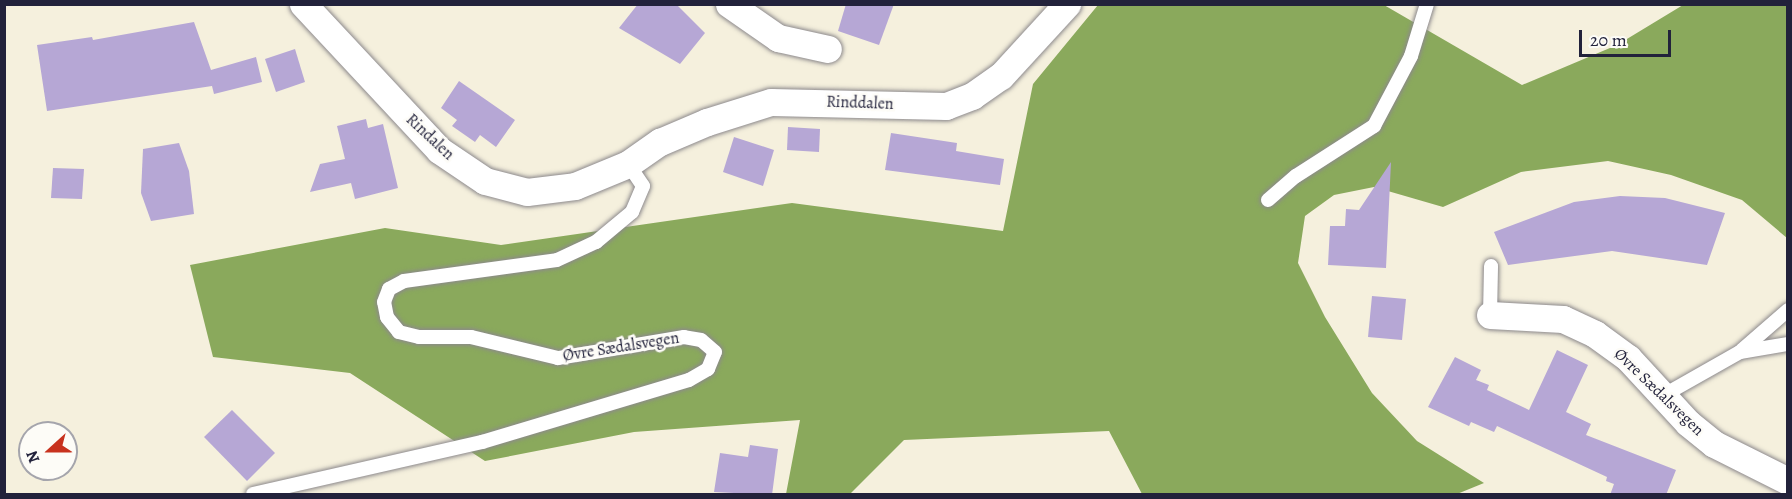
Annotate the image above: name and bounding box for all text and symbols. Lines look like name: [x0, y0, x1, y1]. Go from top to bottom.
scale bar: [1582, 18, 1674, 56]
text: 20 m: [1590, 28, 1627, 52]
street label: Rinddalen: [826, 92, 894, 114]
street label: Rindalen: [402, 110, 458, 164]
street label: Øvre Sædalsvegen: [561, 328, 681, 366]
street label: Øvre Sædalsvegen: [1610, 344, 1708, 440]
north arrow: [18, 421, 78, 481]
text: N: [21, 447, 45, 466]

